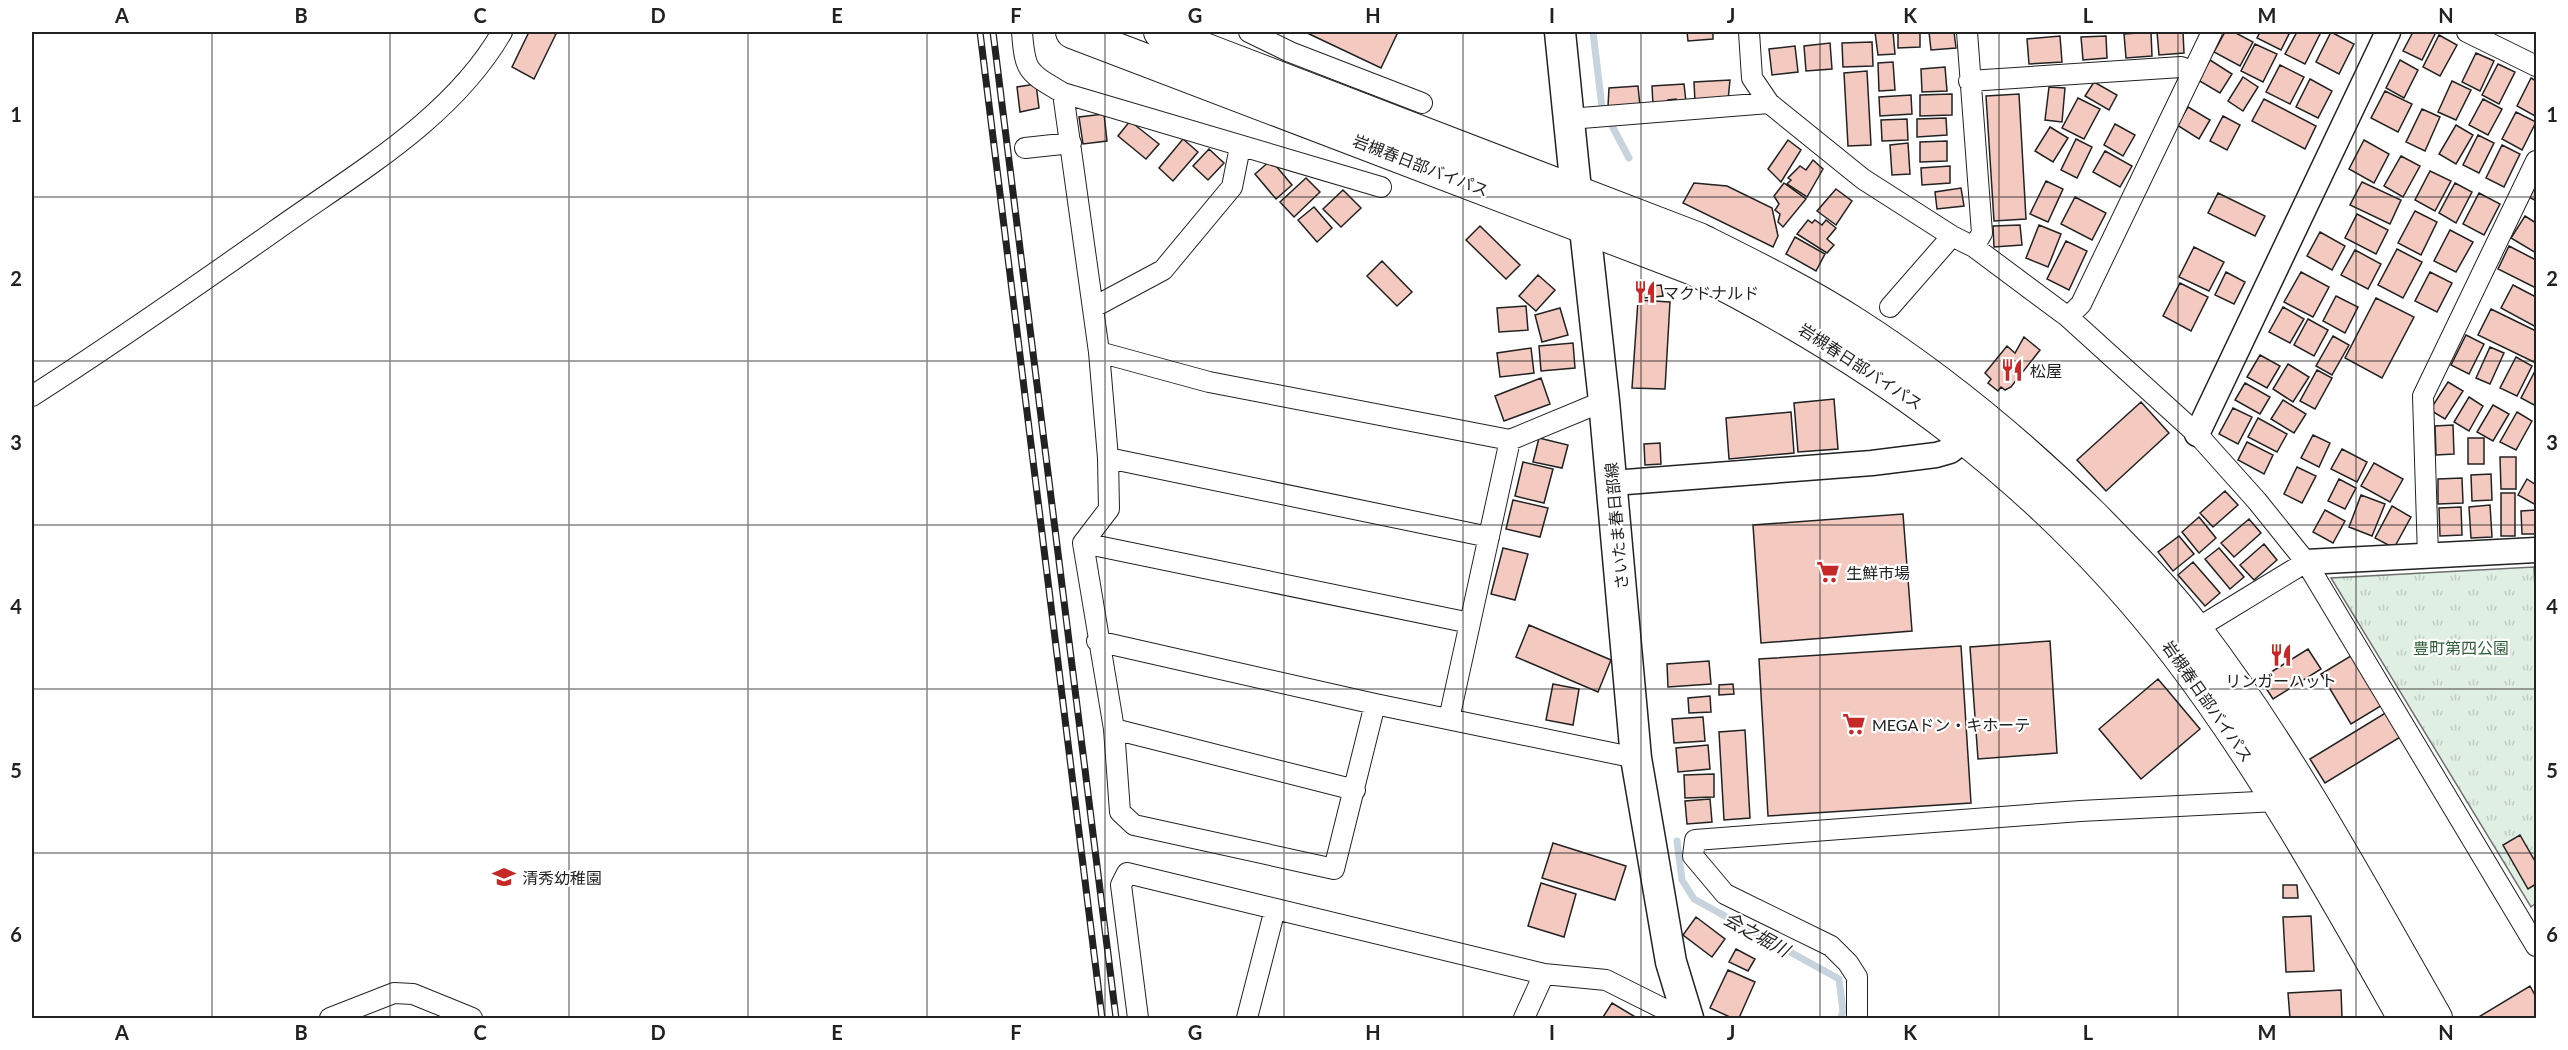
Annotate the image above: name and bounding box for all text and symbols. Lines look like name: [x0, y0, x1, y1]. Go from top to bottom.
text: A: [114, 3, 129, 27]
text: B: [294, 3, 308, 27]
text: C: [473, 3, 487, 27]
text: D: [650, 3, 666, 27]
text: E: [831, 3, 843, 27]
text: F: [1010, 3, 1022, 27]
text: G: [1188, 3, 1202, 27]
text: H: [1365, 3, 1381, 27]
text: I: [1549, 3, 1555, 27]
text: J: [1727, 3, 1735, 27]
text: K: [1903, 3, 1917, 27]
text: L: [2083, 3, 2094, 27]
text: M: [2258, 3, 2276, 27]
text: N: [2438, 3, 2454, 27]
text: 1: [10, 102, 22, 126]
text: 1: [2546, 102, 2558, 126]
street label: 岩槻春日部バイパス: [1351, 130, 1491, 200]
text: 2: [10, 266, 22, 290]
text: 2: [2546, 266, 2558, 290]
restaurant icon: マクドナルド: [1632, 279, 1658, 305]
place label: マクドナルド: [1663, 283, 1759, 302]
street label: 岩槻春日部バイパス: [1796, 319, 1926, 413]
restaurant icon: 松屋: [1999, 357, 2025, 383]
place label: 松屋: [2030, 361, 2062, 380]
text: 3: [10, 430, 22, 454]
text: 3: [2546, 430, 2558, 454]
street label: さいたま春日部線: [1601, 462, 1631, 590]
supermarket icon: 生鮮市場: [1815, 559, 1841, 585]
place label: 生鮮市場: [1846, 563, 1910, 582]
text: 4: [10, 594, 22, 618]
text: 4: [2546, 594, 2558, 618]
street label: 岩槻春日部バイパス: [2159, 637, 2257, 765]
park label: 豊町第四公園: [2413, 638, 2509, 657]
restaurant icon: リンガーハット: [2268, 642, 2294, 668]
place label: リンガーハット: [2225, 671, 2337, 690]
supermarket icon: MEGAドン・キホーテ: [1841, 711, 1867, 737]
place label: MEGAドン・キホーテ: [1872, 715, 2030, 734]
text: 5: [10, 758, 22, 782]
text: 5: [2546, 758, 2558, 782]
school or university icon: 清秀幼稚園: [491, 864, 517, 890]
place label: 清秀幼稚園: [522, 868, 602, 887]
water label: 会之堀川: [1720, 907, 1796, 962]
text: 6: [10, 922, 22, 946]
text: 6: [2546, 922, 2558, 946]
text: A: [114, 1020, 129, 1044]
text: B: [294, 1020, 308, 1044]
text: C: [473, 1020, 487, 1044]
text: D: [650, 1020, 666, 1044]
text: E: [831, 1020, 843, 1044]
text: F: [1010, 1020, 1022, 1044]
text: G: [1188, 1020, 1202, 1044]
text: H: [1365, 1020, 1381, 1044]
text: I: [1549, 1020, 1555, 1044]
text: J: [1727, 1020, 1735, 1044]
text: K: [1903, 1020, 1917, 1044]
text: L: [2083, 1020, 2094, 1044]
text: M: [2258, 1020, 2276, 1044]
text: N: [2438, 1020, 2454, 1044]

